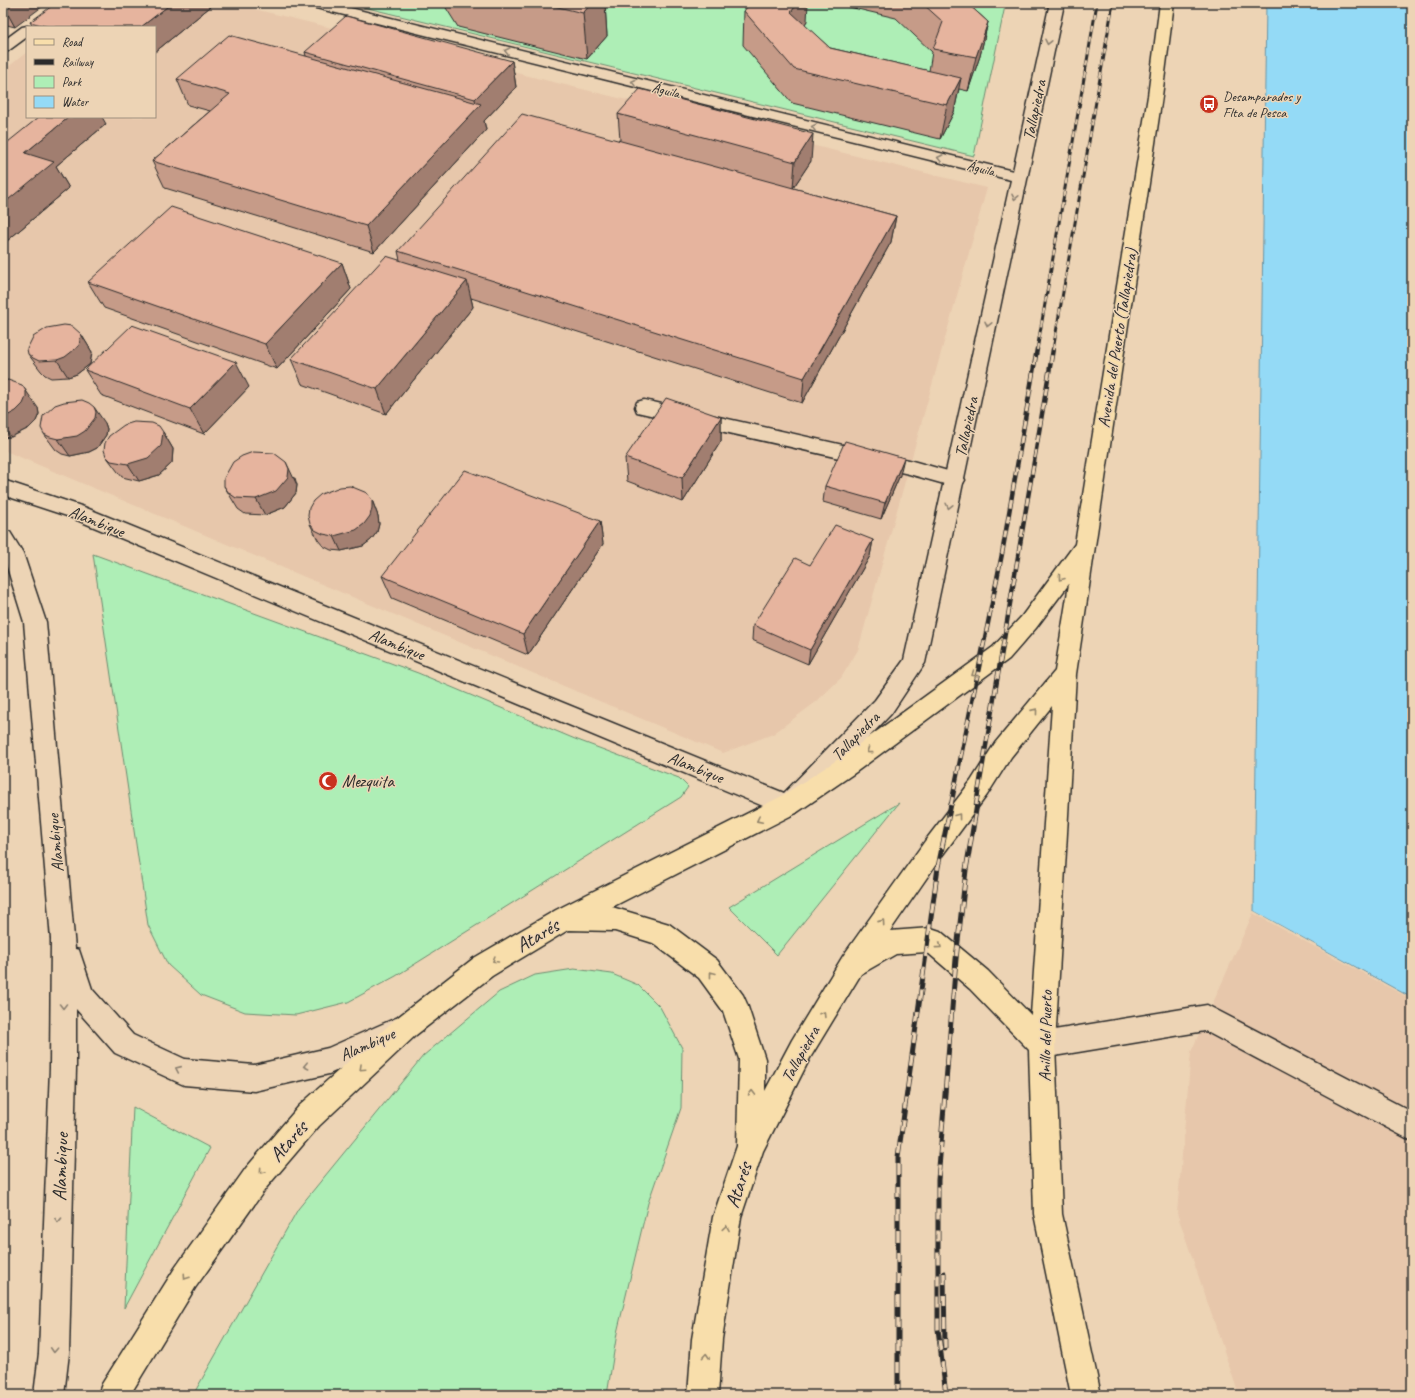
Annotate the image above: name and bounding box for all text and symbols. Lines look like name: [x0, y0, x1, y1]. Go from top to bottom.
legend: [26, 26, 156, 118]
text: Road: [62, 34, 84, 50]
one-way arrow: [1045, 39, 1053, 46]
one-way arrow: [504, 47, 511, 56]
text: Railway: [62, 54, 94, 70]
text: Park: [62, 74, 83, 90]
street label: Tallapiedra: [1018, 77, 1051, 142]
one-way arrow: [630, 79, 637, 87]
street label: Águila: [650, 79, 683, 102]
place label: Desamparados y Flta de Pesca: [1223, 88, 1301, 121]
bus stop icon: Desamparados y Flta de Pesca: [1198, 93, 1220, 115]
text: Water: [62, 94, 90, 110]
one-way arrow: [811, 123, 817, 131]
one-way arrow: [937, 154, 944, 163]
street label: Águila: [965, 157, 998, 180]
one-way arrow: [1011, 194, 1019, 200]
street label: Avenida del Puerto (Tallapiedra): [1093, 246, 1142, 429]
one-way arrow: [984, 321, 993, 327]
street label: Tallapiedra: [950, 394, 983, 459]
street label: Alambique: [66, 501, 129, 543]
one-way arrow: [946, 503, 954, 509]
one-way arrow: [1058, 574, 1065, 581]
street label: Alambique: [366, 624, 429, 666]
one-way arrow: [971, 669, 978, 676]
street label: Tallapiedra: [827, 706, 885, 766]
one-way arrow: [1030, 709, 1037, 716]
one-way arrow: [866, 746, 873, 753]
street label: Alambique: [665, 747, 728, 789]
mosque icon: Mezquita: [317, 770, 339, 792]
place label: Mezquita: [342, 771, 396, 792]
street label: Alambique: [42, 812, 68, 873]
one-way arrow: [953, 813, 961, 820]
one-way arrow: [756, 815, 764, 823]
street label: Atarés: [511, 912, 565, 958]
one-way arrow: [877, 919, 885, 926]
one-way arrow: [934, 941, 941, 948]
one-way arrow: [492, 955, 499, 962]
one-way arrow: [709, 971, 716, 978]
street label: Anillo del Puerto: [1034, 989, 1057, 1082]
one-way arrow: [59, 1003, 67, 1009]
one-way arrow: [818, 1011, 825, 1018]
street label: Tallapiedra: [776, 1021, 825, 1086]
street label: Alambique: [336, 1022, 399, 1066]
one-way arrow: [303, 1062, 309, 1070]
one-way arrow: [359, 1063, 367, 1071]
one-way arrow: [175, 1066, 183, 1074]
one-way arrow: [748, 1090, 756, 1096]
street label: Atarés: [264, 1114, 314, 1167]
street label: Alambique: [47, 1131, 74, 1202]
street label: Atarés: [719, 1157, 758, 1211]
one-way arrow: [259, 1167, 266, 1174]
one-way arrow: [54, 1217, 62, 1223]
one-way arrow: [721, 1225, 729, 1231]
one-way arrow: [183, 1273, 191, 1280]
one-way arrow: [49, 1347, 58, 1353]
one-way arrow: [702, 1353, 711, 1359]

